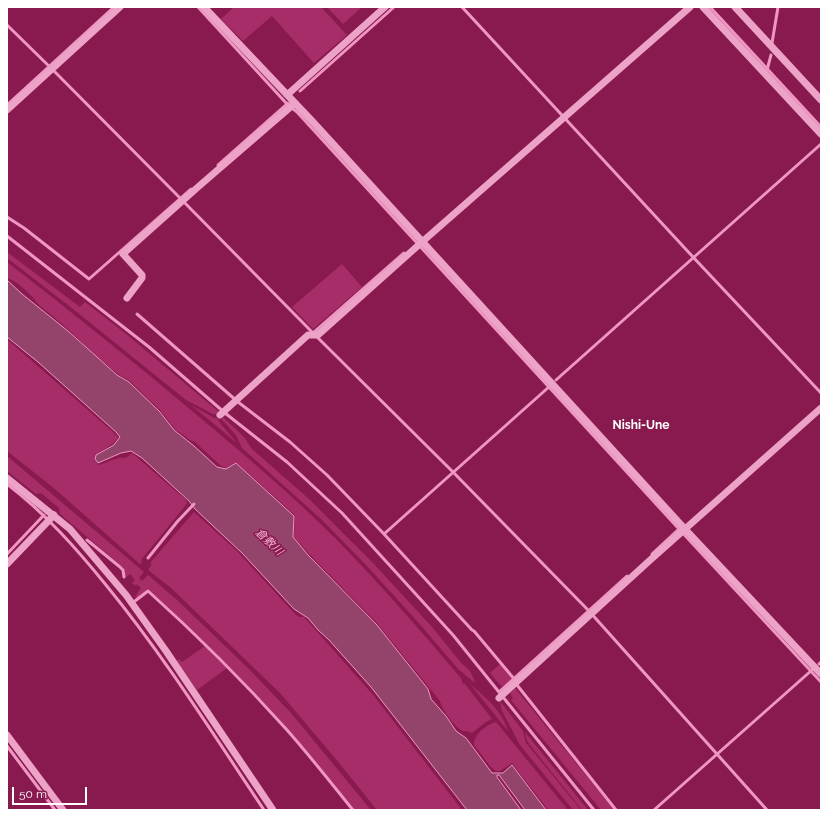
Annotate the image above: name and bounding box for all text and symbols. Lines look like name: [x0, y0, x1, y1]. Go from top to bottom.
district label: Nishi-Une: [613, 418, 669, 432]
water label: 倉敷川: [253, 526, 285, 558]
scale bar: [14, 779, 89, 805]
text: 50 m: [19, 787, 47, 801]

